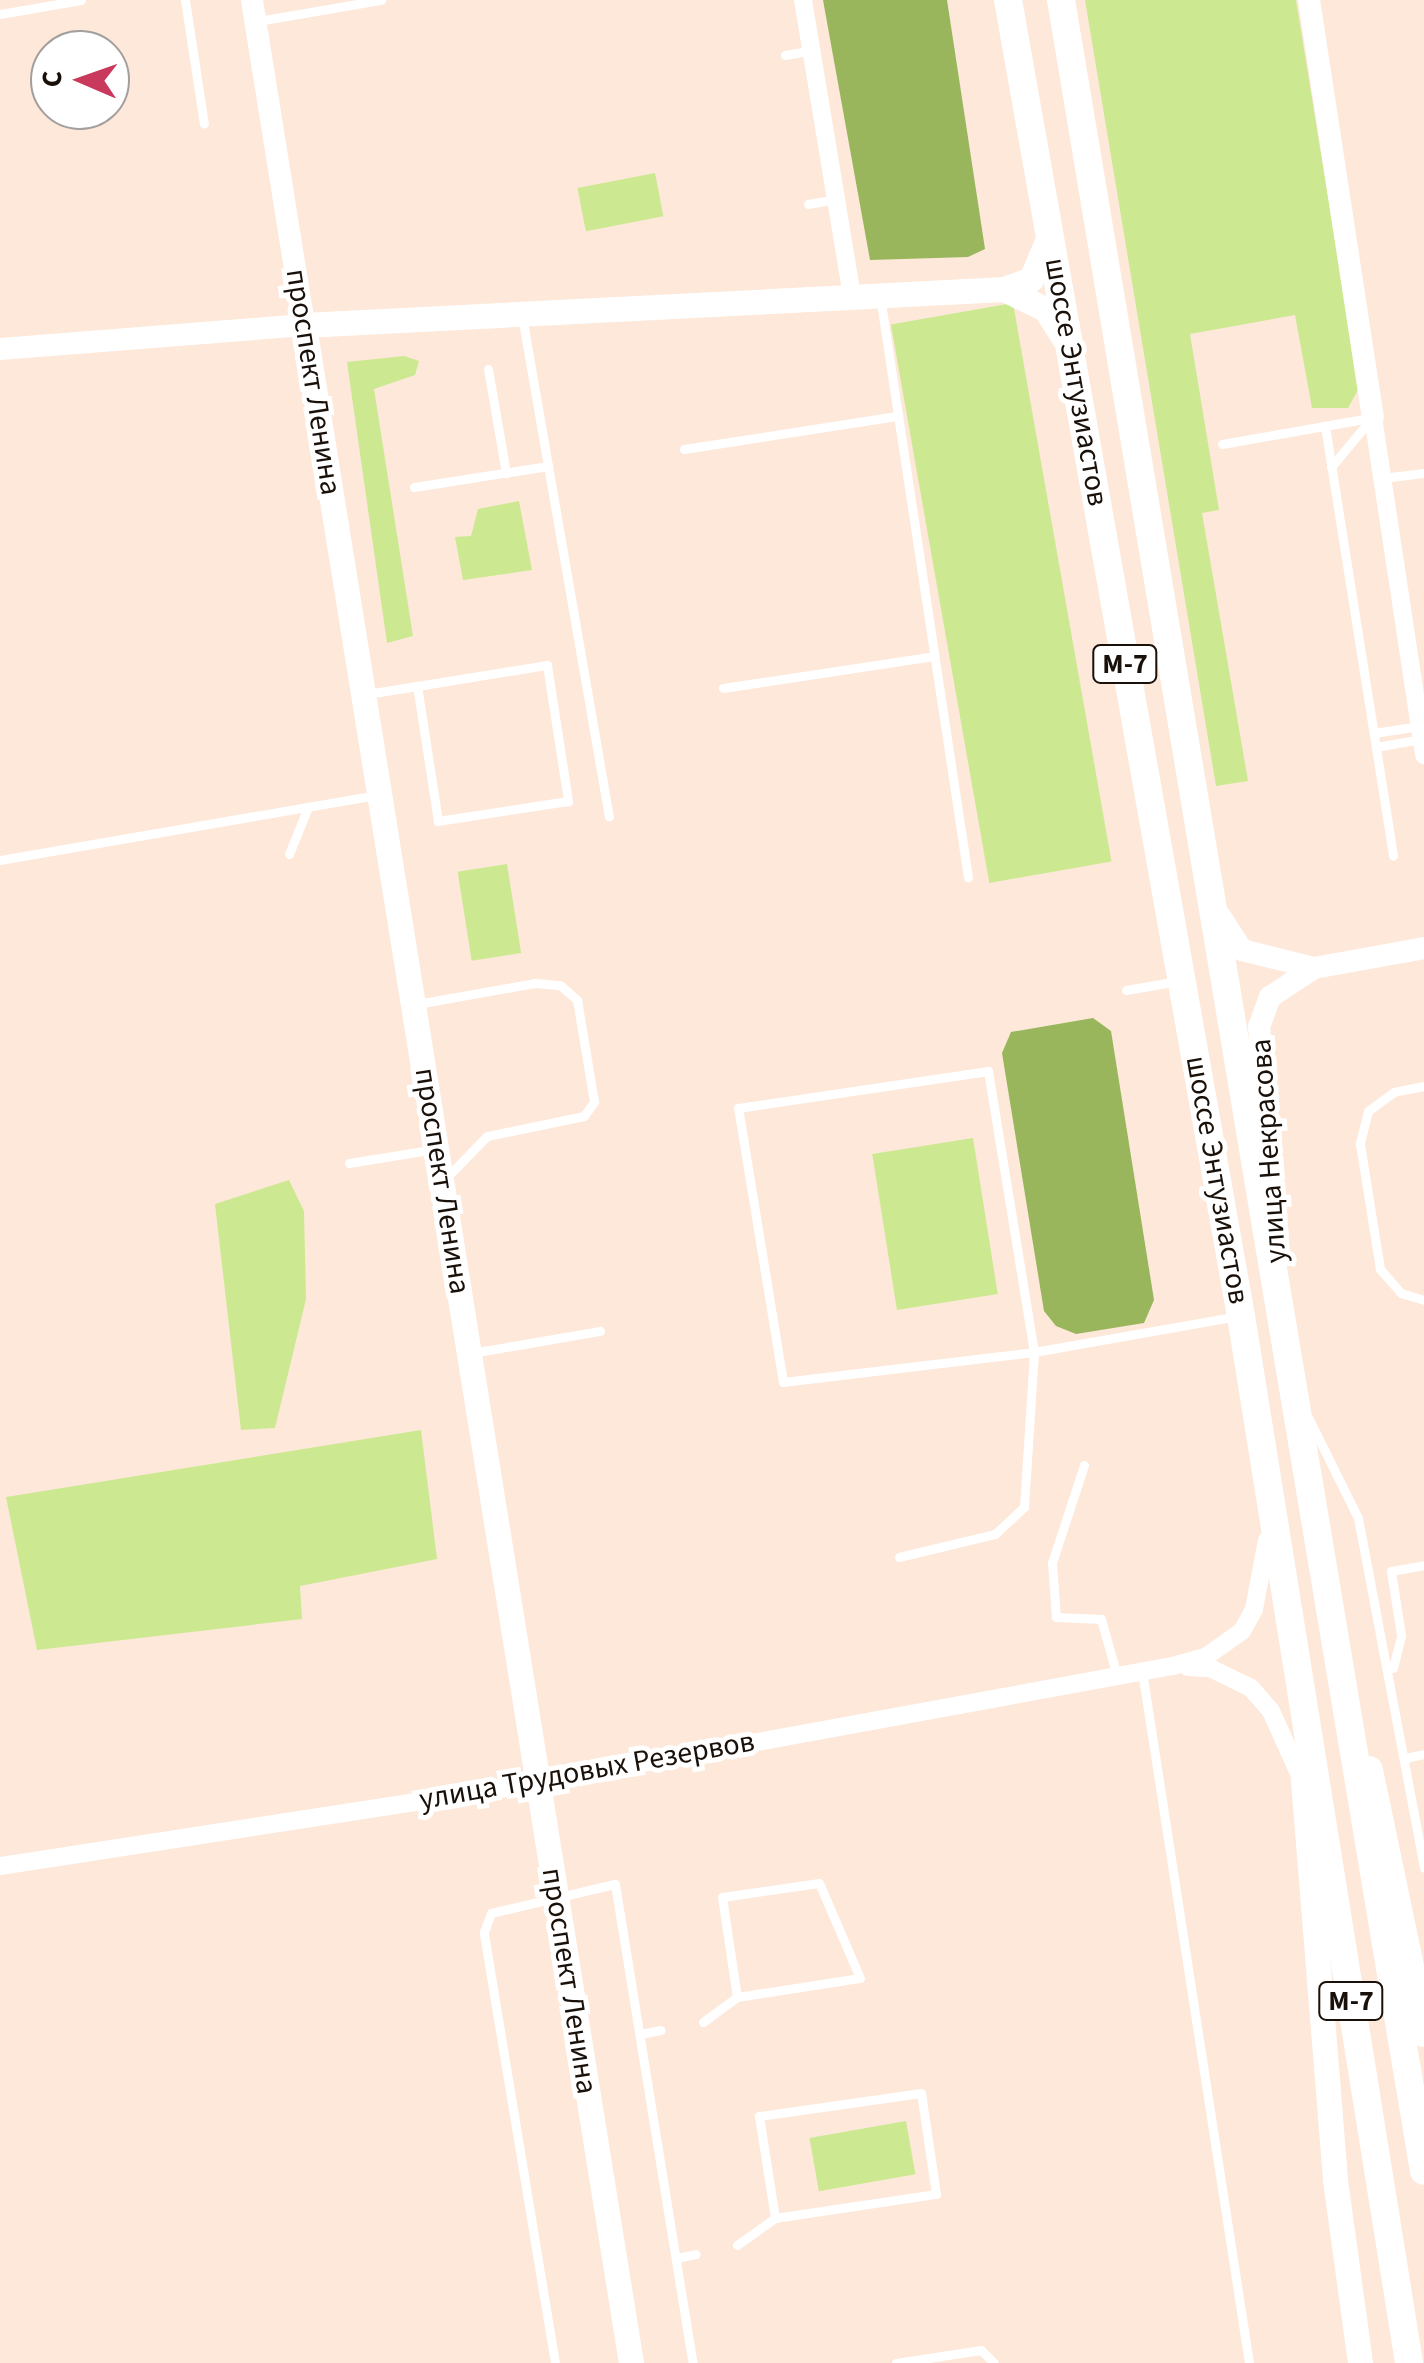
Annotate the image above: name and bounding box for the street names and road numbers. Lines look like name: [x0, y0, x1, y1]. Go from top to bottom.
street label: шоссе Энтузиастов: [1036, 255, 1116, 509]
street label: проспект Ленина: [277, 266, 349, 498]
road number: М-7: [1090, 641, 1160, 687]
street label: улица Некрасова: [1243, 1038, 1295, 1264]
street label: шоссе Энтузиастов: [1177, 1053, 1257, 1307]
street label: проспект Ленина: [406, 1065, 478, 1297]
street label: улица Трудовых Резервов: [417, 1724, 757, 1818]
street label: проспект Ленина: [533, 1865, 605, 2097]
road number: М-7: [1316, 1978, 1386, 2024]

